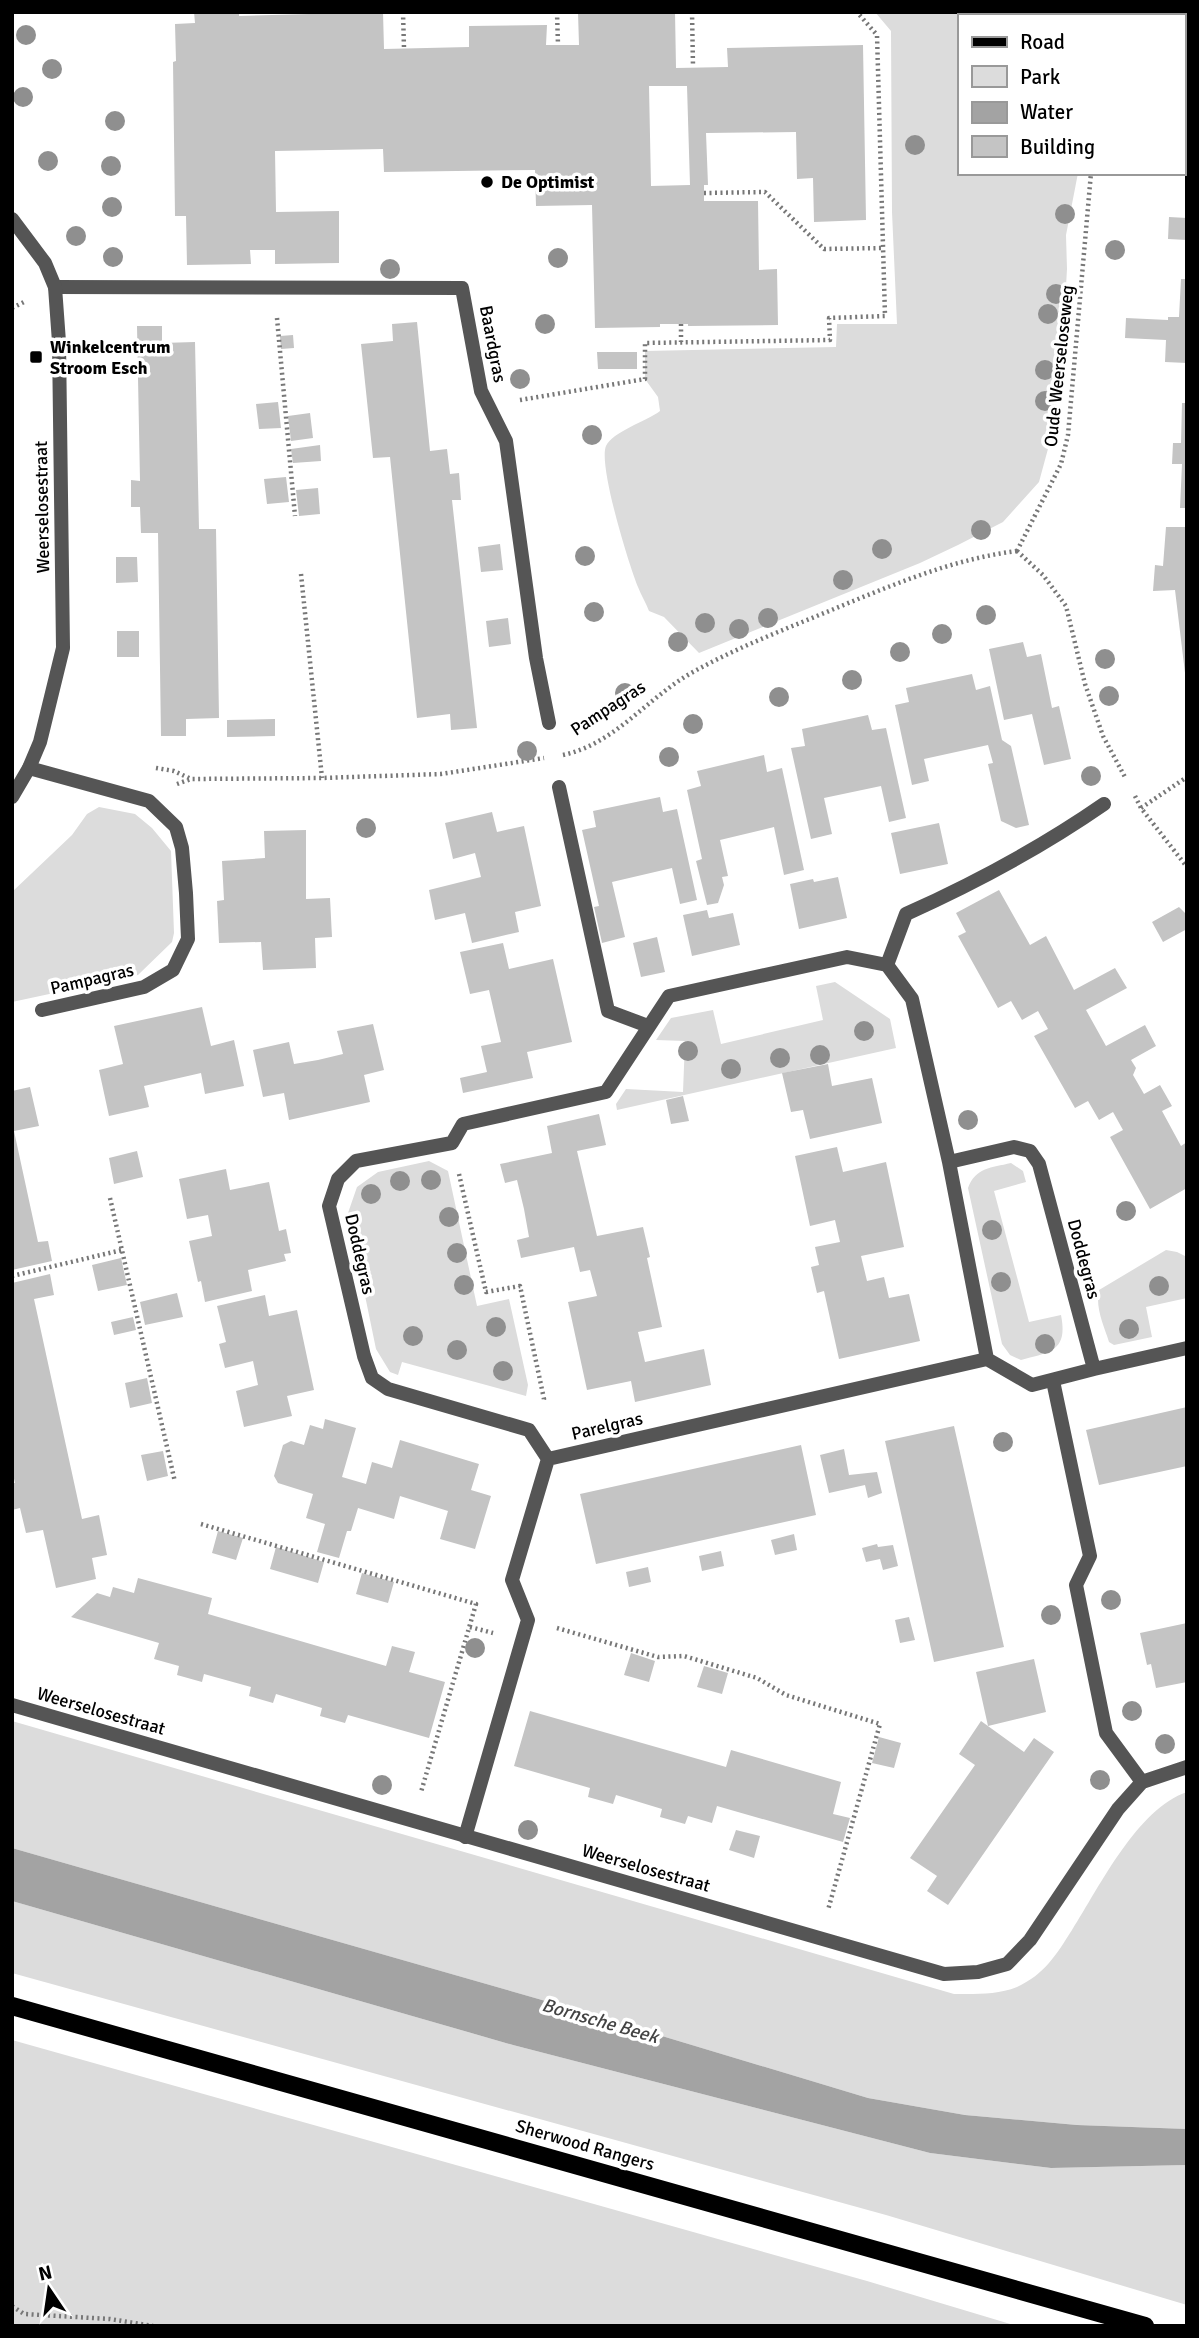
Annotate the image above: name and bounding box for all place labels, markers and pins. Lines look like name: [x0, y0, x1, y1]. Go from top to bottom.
place label: De Optimist: [501, 171, 595, 193]
marker: De Optimist: [479, 174, 495, 190]
place label: Winkelcentrum Stroom Esch: [50, 336, 171, 379]
marker: Winkelcentrum Stroom Esch: [28, 349, 44, 365]

